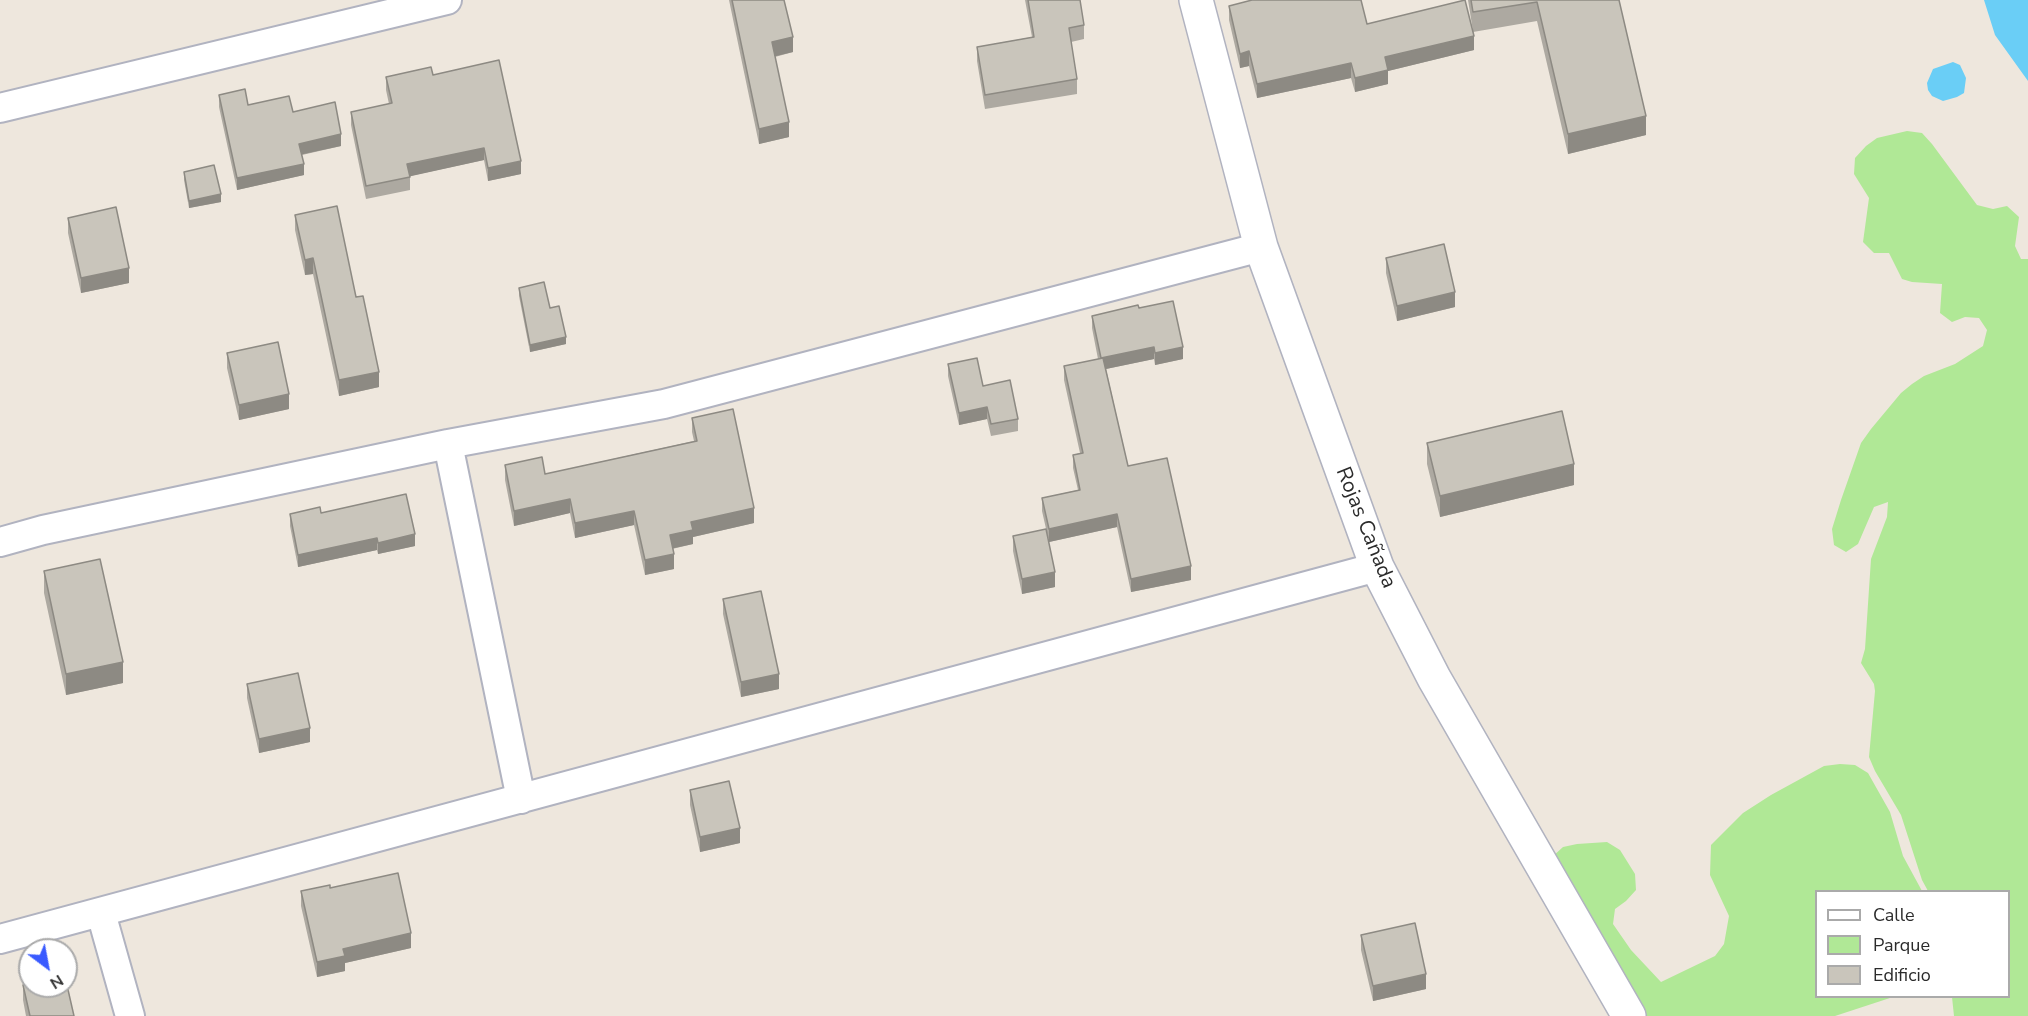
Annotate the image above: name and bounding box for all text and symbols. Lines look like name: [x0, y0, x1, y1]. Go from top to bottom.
street label: Rojas Cañada: [1329, 464, 1401, 592]
legend: [1815, 890, 2010, 998]
text: Calle: [1873, 903, 1915, 927]
text: Parque: [1873, 933, 1930, 957]
north arrow: [18, 938, 78, 998]
text: Edificio: [1873, 963, 1931, 987]
text: N: [46, 969, 67, 994]

